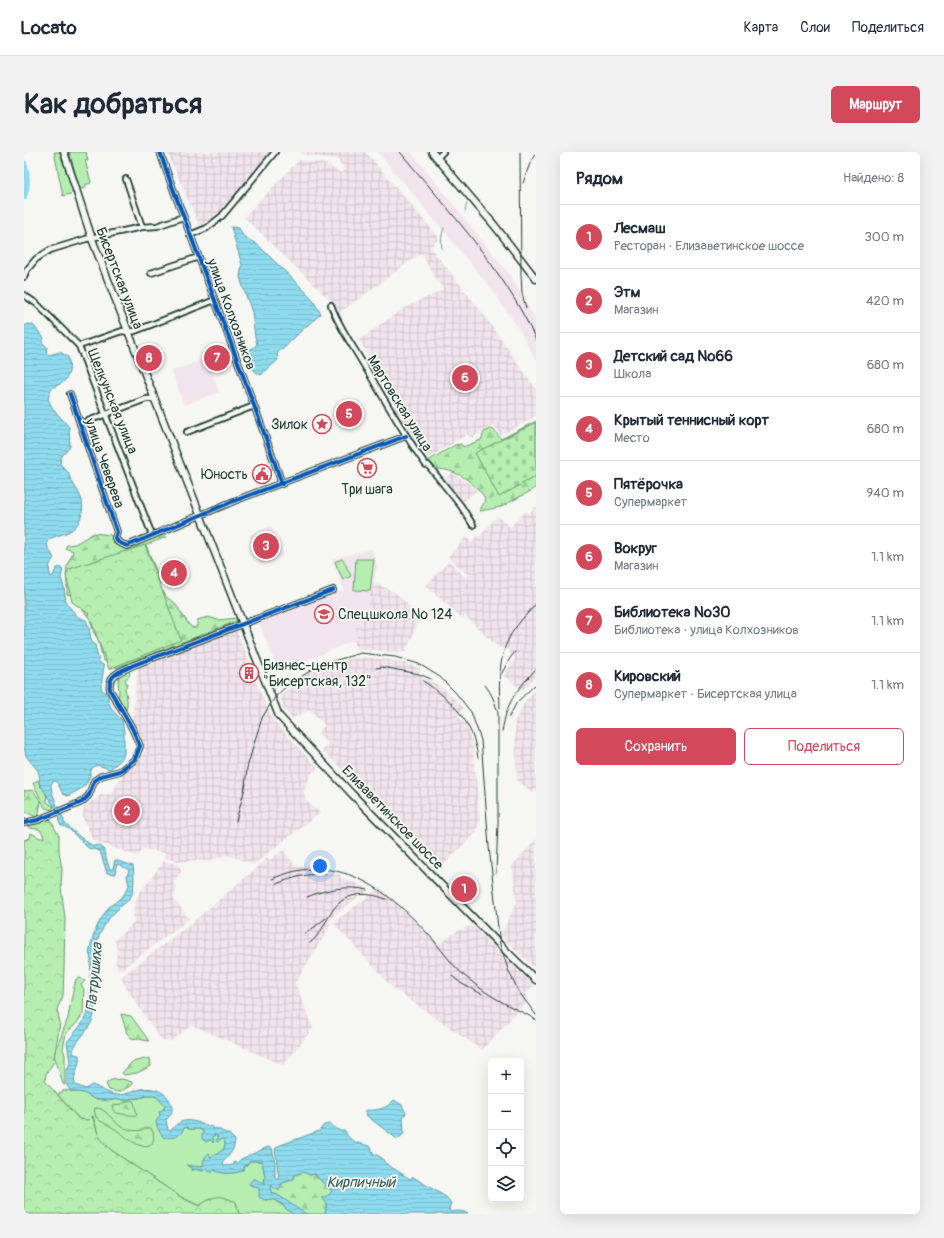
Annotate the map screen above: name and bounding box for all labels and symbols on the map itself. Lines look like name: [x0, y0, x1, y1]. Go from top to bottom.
street label: Бисертская улица: [92, 225, 147, 331]
street label: улица Колхозников: [203, 255, 260, 372]
pin: 8: [136, 343, 162, 373]
pin: 7: [204, 343, 230, 373]
street label: Щелкунская улица: [84, 346, 141, 456]
street label: Мартовская улица: [363, 352, 436, 454]
pin: 6: [452, 363, 478, 393]
pin: 5: [336, 399, 362, 429]
place icon: Зилок: [311, 413, 333, 435]
street label: улица Чеверева: [81, 415, 128, 510]
place label: Зилок: [271, 416, 308, 433]
supermarket icon: Три шага: [356, 457, 378, 479]
public building icon: Юность: [251, 463, 273, 485]
place label: Юность: [201, 466, 248, 483]
place label: Три шага: [341, 481, 393, 498]
pin: 3: [253, 531, 279, 561]
pin: 4: [161, 558, 187, 588]
school or university icon: Спецшкола № 124: [313, 603, 335, 625]
place label: Спецшкола № 124: [338, 606, 452, 623]
place label: Бизнес-центр "Бисертская, 132": [263, 657, 372, 690]
building icon: Бизнес-центр "Бисертская, 132": [238, 662, 260, 684]
street label: Елизаветинское шоссе: [338, 762, 447, 873]
pin: 2: [114, 796, 140, 826]
your location: [310, 856, 330, 876]
pin: 1: [451, 874, 477, 904]
water label: Патрушиха: [82, 941, 107, 1012]
water label: Кирпичный: [327, 1173, 397, 1192]

